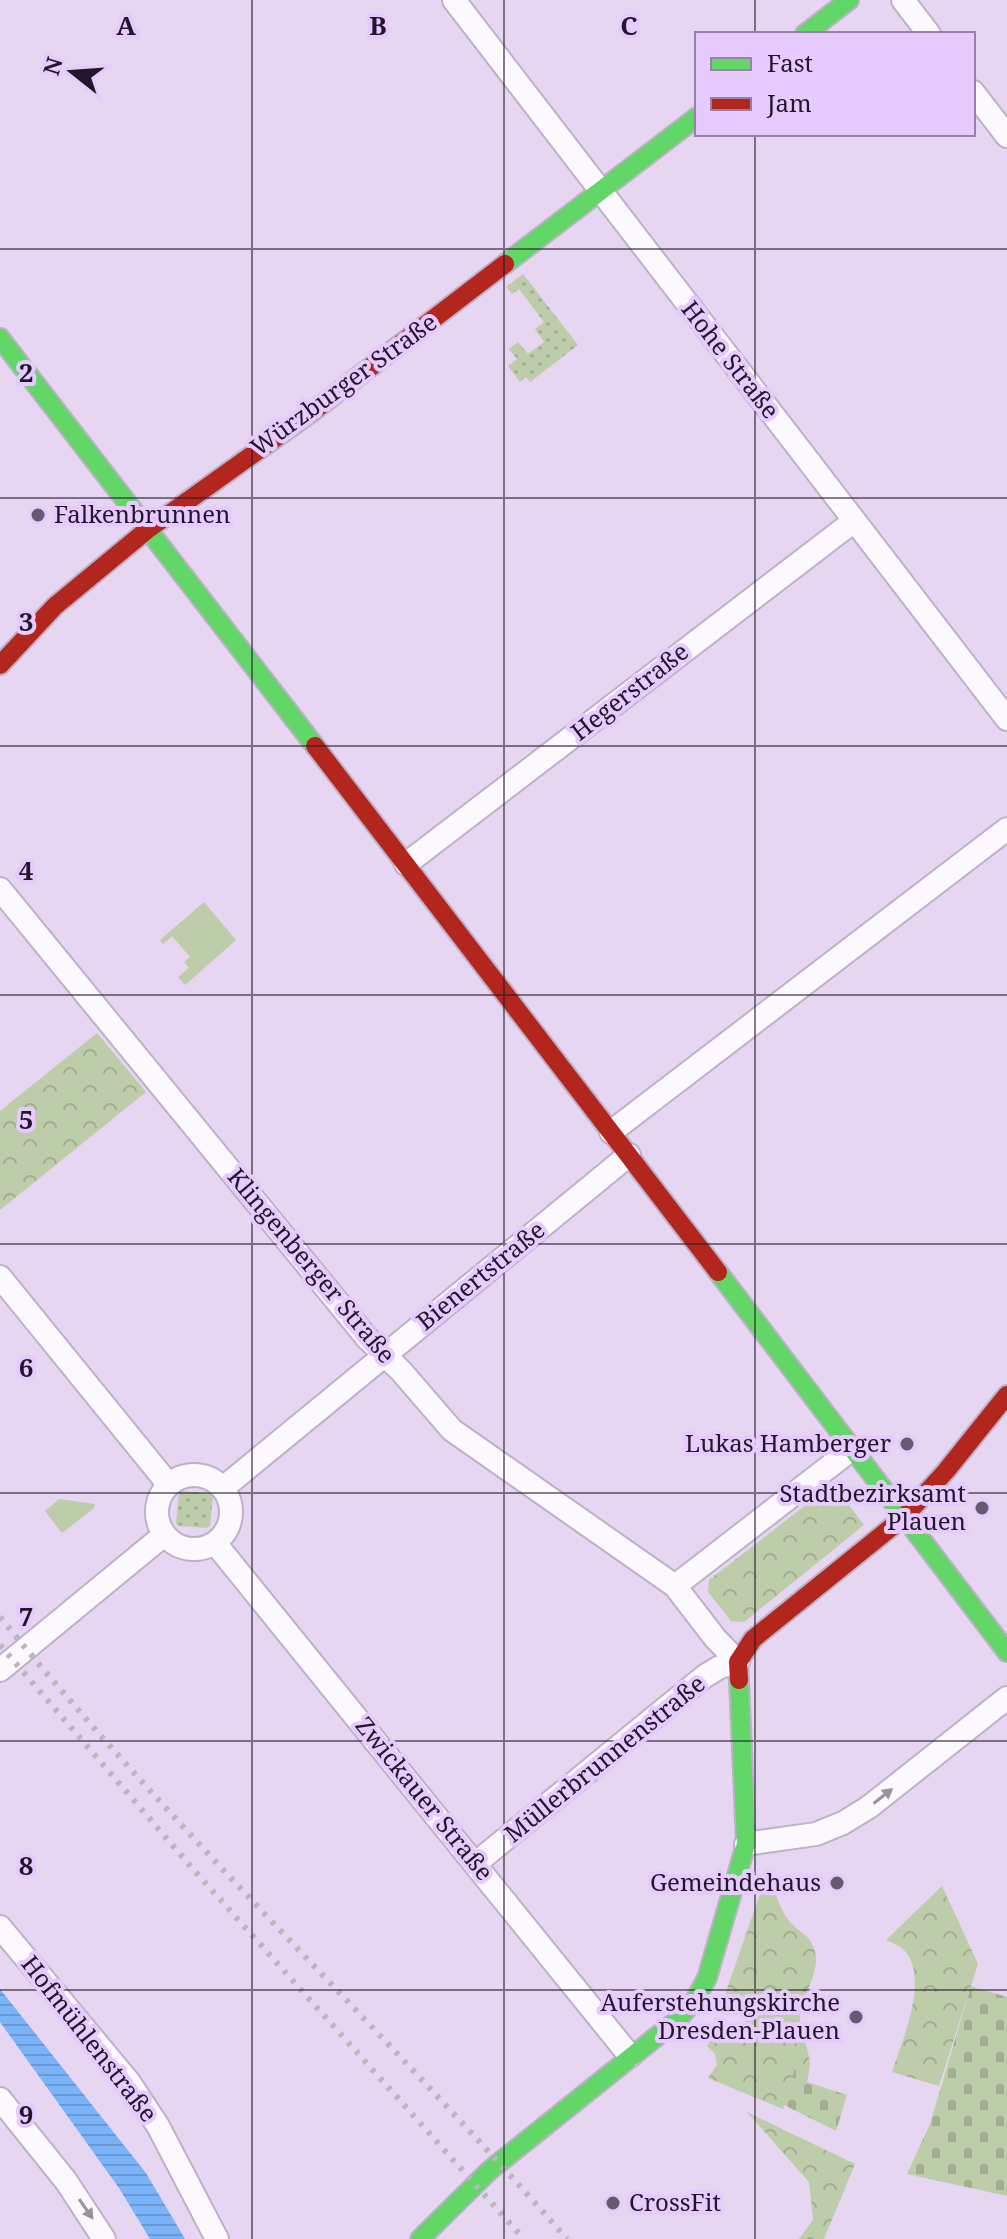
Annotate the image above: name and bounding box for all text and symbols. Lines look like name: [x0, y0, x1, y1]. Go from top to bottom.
text: A: [116, 7, 136, 43]
text: B: [369, 7, 387, 43]
text: C: [620, 7, 638, 43]
north arrow: [32, 32, 112, 112]
legend: [695, 32, 975, 136]
text: Fast: [767, 46, 813, 79]
text: N: [35, 53, 69, 79]
text: Jam: [766, 86, 812, 119]
street label: Hohe Straße: [675, 293, 788, 425]
street label: Würzburger Straße: [243, 305, 443, 463]
text: 2: [19, 354, 33, 390]
place label: Falkenbrunnen: [54, 497, 231, 530]
marker: Falkenbrunnen: [29, 506, 47, 524]
text: 3: [19, 603, 33, 639]
street label: Hegerstraße: [563, 634, 695, 747]
text: 4: [19, 852, 34, 888]
text: 5: [19, 1101, 33, 1137]
street label: Klingenberger Straße: [221, 1161, 404, 1369]
street label: Bienertstraße: [409, 1213, 551, 1337]
text: 6: [19, 1349, 33, 1385]
place label: Lukas Hamberger: [685, 1426, 891, 1459]
marker: Lukas Hamberger: [898, 1435, 916, 1453]
place label: Stadtbezirksamt Plauen: [779, 1476, 966, 1537]
marker: Stadtbezirksamt Plauen: [973, 1499, 991, 1517]
text: 7: [19, 1598, 33, 1634]
street label: Müllerbrunnenstraße: [497, 1667, 711, 1849]
street label: Zwickauer Straße: [349, 1709, 501, 1887]
one-way arrow: [873, 1788, 893, 1804]
text: 8: [19, 1847, 33, 1883]
place label: Gemeindehaus: [650, 1865, 821, 1898]
marker: Gemeindehaus: [828, 1874, 846, 1892]
street label: Hofmühlenstraße: [15, 1948, 166, 2128]
place label: Auferstehungskirche Dresden-Plauen: [601, 1985, 840, 2046]
marker: Auferstehungskirche Dresden-Plauen: [847, 2008, 865, 2026]
text: 9: [19, 2096, 33, 2132]
place label: CrossFit: [629, 2185, 721, 2218]
marker: CrossFit: [604, 2194, 622, 2212]
one-way arrow: [78, 2199, 93, 2220]

